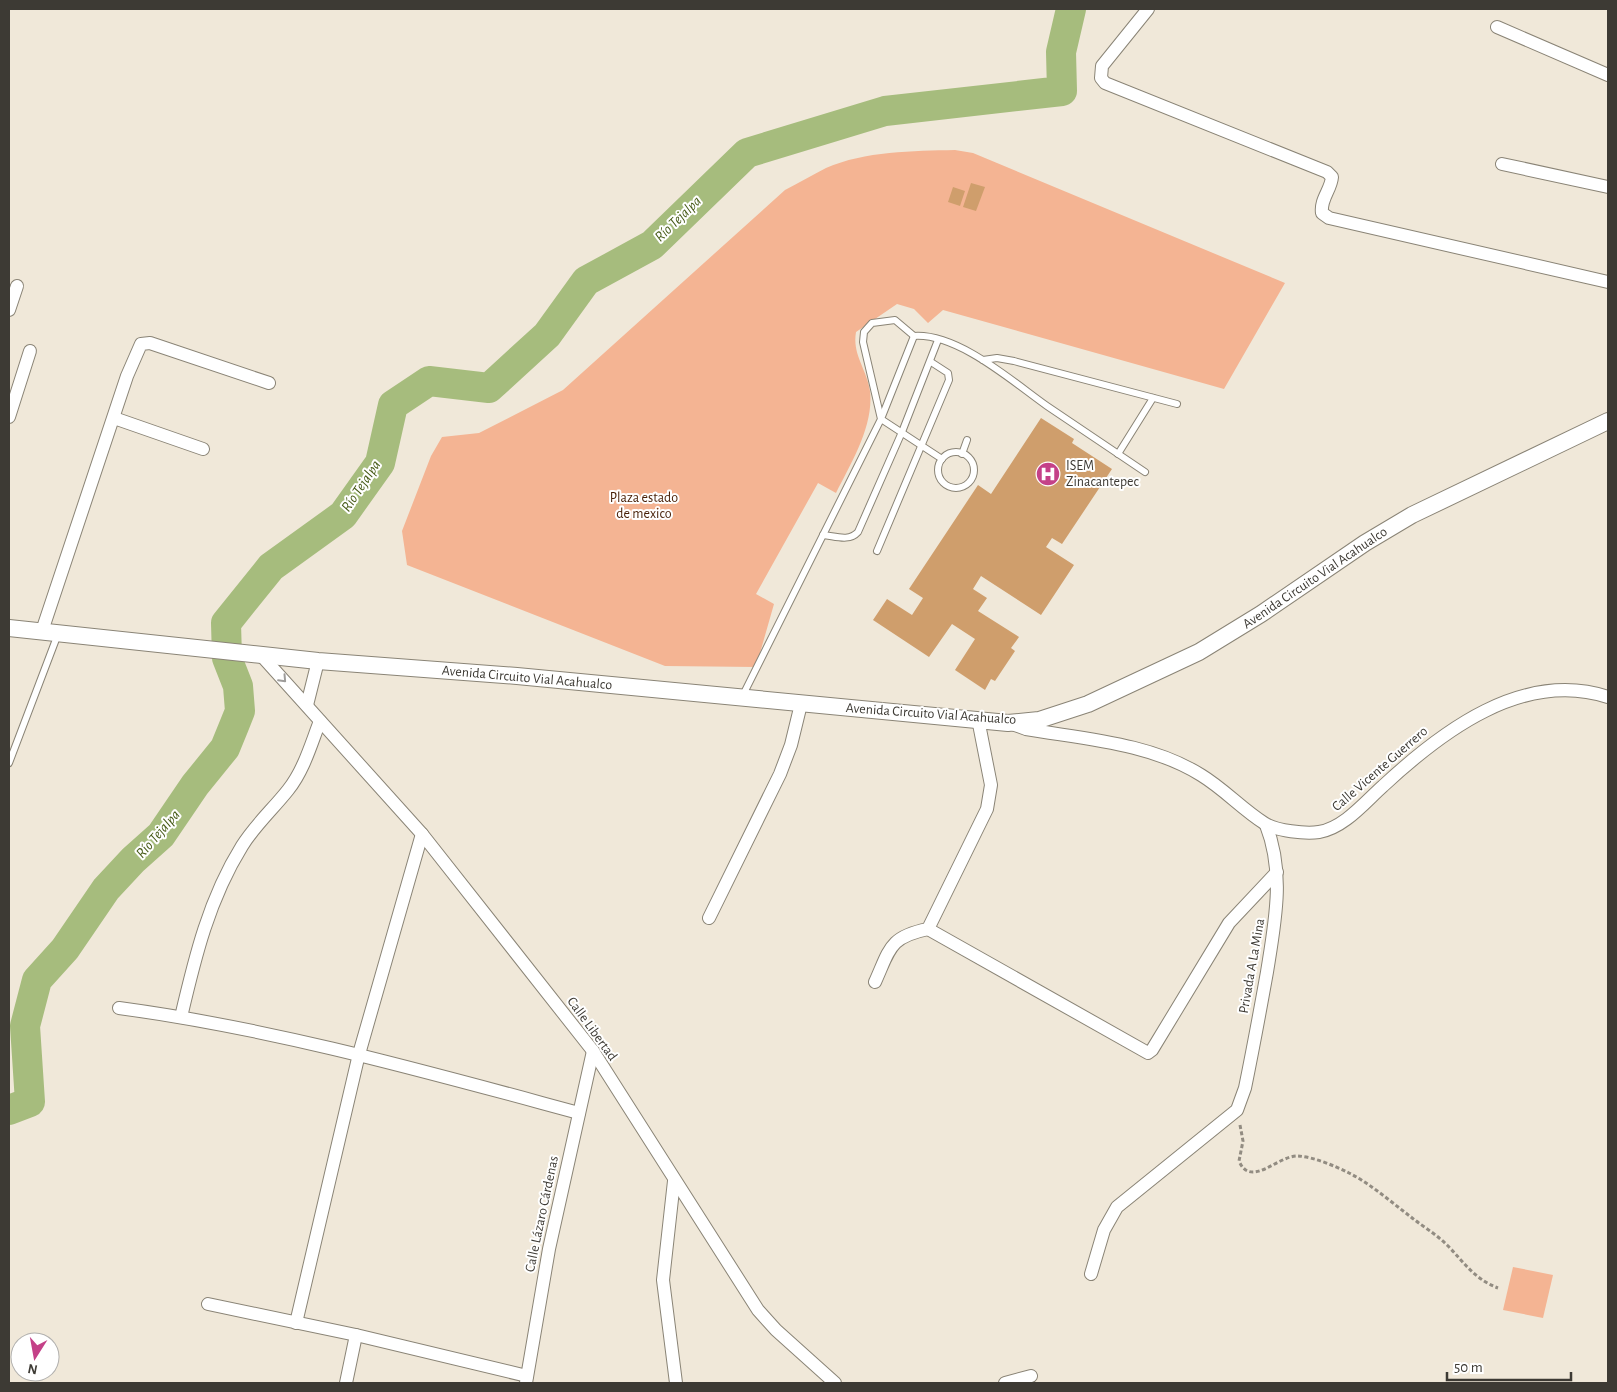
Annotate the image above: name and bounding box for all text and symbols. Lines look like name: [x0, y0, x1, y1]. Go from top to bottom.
water label: Río Tejalpa: [652, 193, 704, 245]
water label: Río Tejalpa: [339, 458, 383, 514]
place label: ISEM Zinacantepec: [1066, 459, 1140, 489]
hospital icon: ISEM Zinacantepec: [1035, 461, 1061, 487]
park label: Plaza estado de mexico: [610, 491, 678, 521]
street label: Avenida Circuito Vial Acahualco: [1240, 524, 1390, 632]
street label: Avenida Circuito Vial Acahualco: [441, 664, 613, 692]
one-way arrow: [277, 674, 286, 683]
street label: Avenida Circuito Vial Acahualco: [845, 701, 1017, 727]
street label: Calle Vicente Guerrero: [1330, 724, 1430, 814]
water label: Río Tejalpa: [133, 807, 183, 861]
street label: Privada A La Mina: [1237, 917, 1267, 1015]
street label: Calle Libertad: [564, 995, 620, 1063]
street label: Calle Lázaro Cárdenas: [523, 1155, 561, 1273]
north arrow: [10, 1332, 60, 1382]
scale bar: [1447, 1350, 1571, 1382]
text: 50 m: [1454, 1360, 1483, 1375]
text: N: [27, 1361, 39, 1377]

